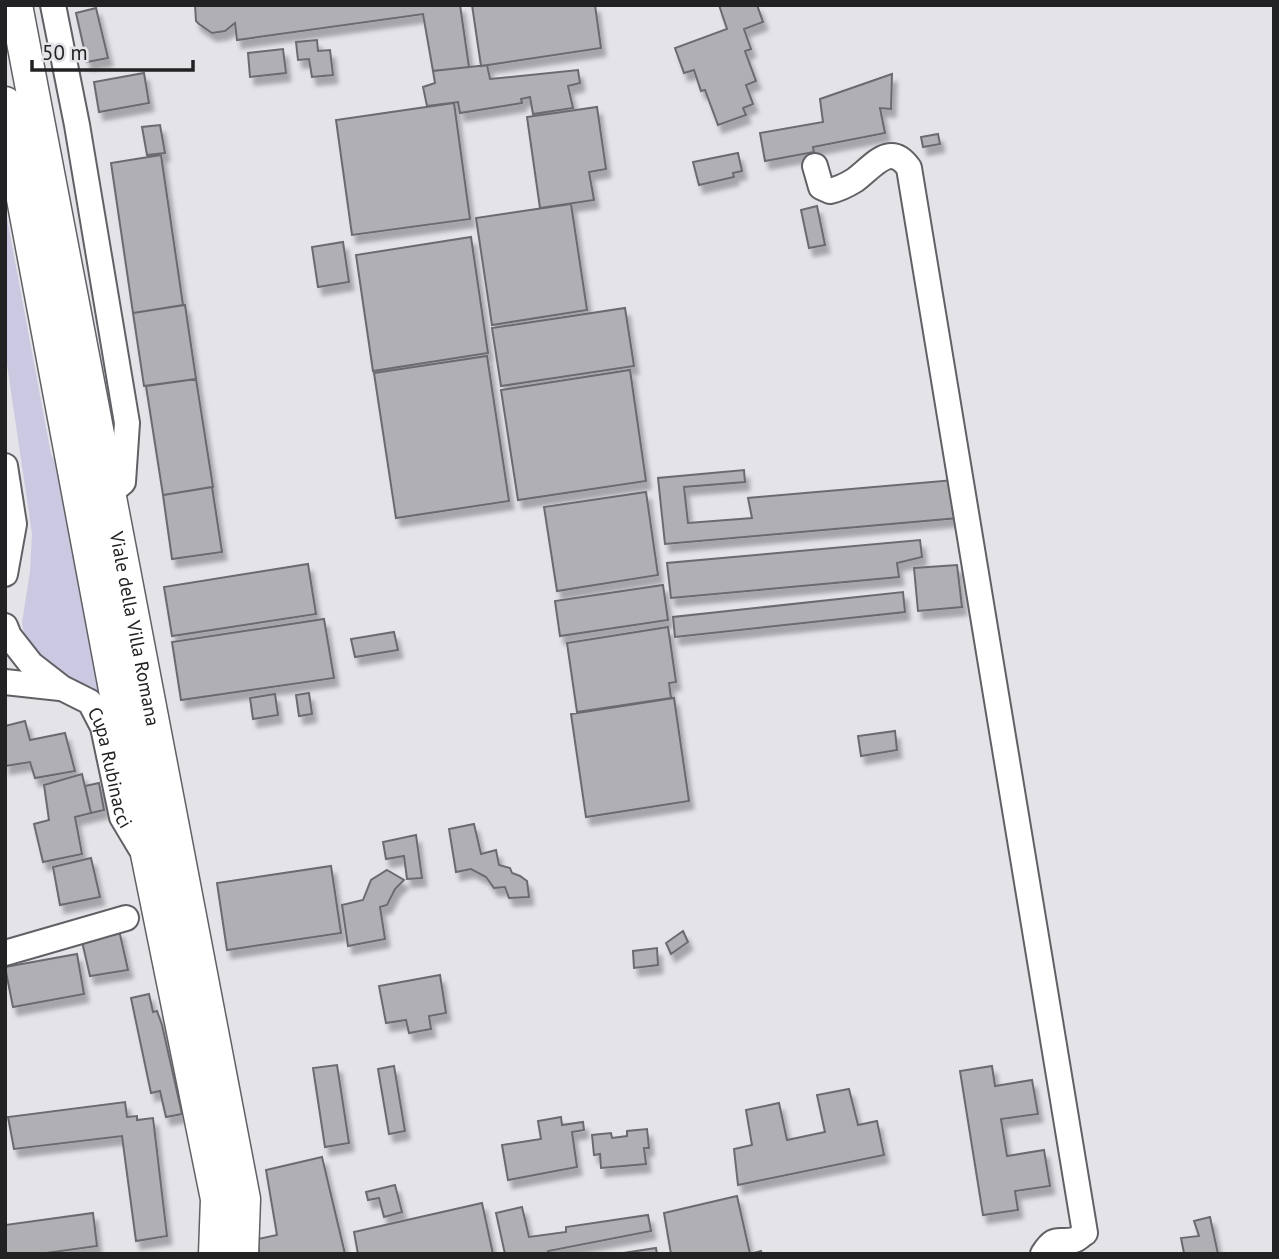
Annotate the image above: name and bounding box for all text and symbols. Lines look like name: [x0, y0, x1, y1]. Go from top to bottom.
scale bar: [32, 28, 192, 72]
text: 50 m: [42, 39, 88, 66]
street label: Viale della Villa Romana: [105, 529, 165, 728]
street label: Cupa Rubinacci: [83, 703, 138, 833]

